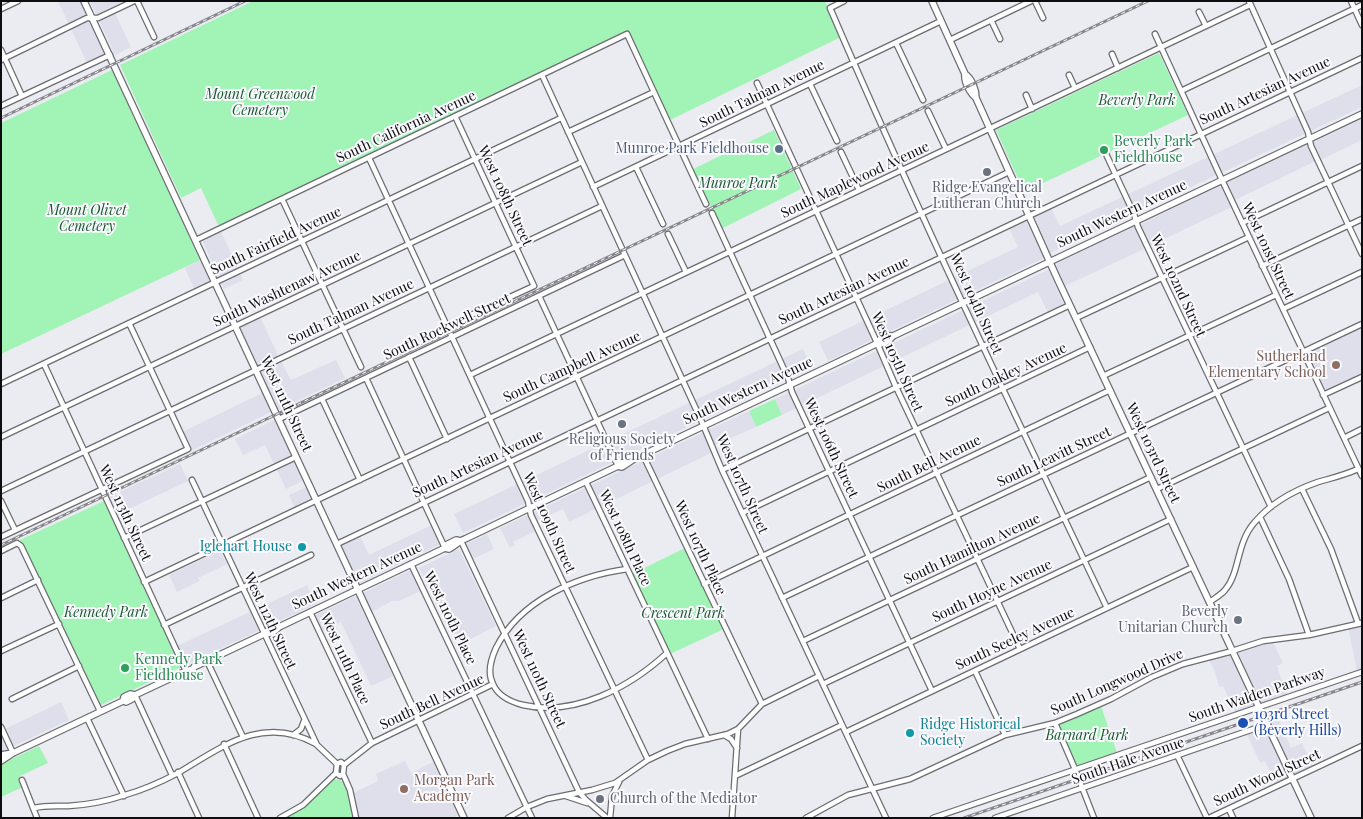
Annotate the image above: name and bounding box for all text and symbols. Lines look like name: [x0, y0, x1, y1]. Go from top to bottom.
street label: South Artesian Avenue: [1197, 53, 1333, 129]
street label: South Talman Avenue: [697, 56, 827, 132]
park label: Mount Greenwood Cemetery: [205, 87, 315, 120]
street label: South California Avenue: [333, 87, 479, 167]
park label: Beverly Park: [1098, 93, 1176, 109]
place label: Beverly Park Fieldhouse: [1114, 134, 1193, 166]
street label: South Maplewood Avenue: [778, 138, 932, 222]
place label: Munroe Park Fieldhouse: [616, 141, 769, 157]
street label: West 108th Street: [474, 143, 536, 249]
marker: Munroe Park Fieldhouse: [773, 143, 785, 155]
marker: Beverly Park Fieldhouse: [1098, 144, 1110, 156]
marker: Ridge Evangelical Lutheran Church: [981, 166, 993, 178]
park label: Munroe Park: [699, 176, 777, 192]
street label: South Western Avenue: [1054, 177, 1190, 251]
place label: Ridge Evangelical Lutheran Church: [932, 180, 1042, 212]
street label: West 101st Street: [1238, 200, 1298, 302]
park label: Mount Olivet Cemetery: [47, 203, 127, 236]
street label: South Fairfield Avenue: [208, 203, 344, 279]
street label: West 102nd Street: [1147, 232, 1209, 340]
street label: South Washtenaw Avenue: [210, 247, 364, 331]
street label: West 104th Street: [946, 251, 1006, 357]
street label: South Artesian Avenue: [776, 253, 912, 329]
street label: South Talman Avenue: [285, 275, 417, 349]
street label: South Rockwell Street: [381, 290, 513, 364]
street label: West 105th Street: [868, 310, 926, 414]
street label: South Campbell Avenue: [501, 328, 643, 406]
street label: South Oakley Avenue: [943, 339, 1069, 411]
place label: Sutherland Elementary School: [1208, 349, 1326, 382]
street label: West 111th Street: [257, 354, 315, 454]
street label: South Western Avenue: [680, 354, 816, 428]
marker: Sutherland Elementary School: [1330, 359, 1342, 371]
street label: West 106th Street: [800, 395, 862, 501]
street label: West 103rd Street: [1122, 400, 1184, 506]
marker: Religious Society of Friends: [616, 418, 628, 430]
street label: South Leavitt Street: [994, 423, 1114, 491]
street label: South Artesian Avenue: [410, 426, 546, 502]
place label: Religious Society of Friends: [569, 432, 675, 464]
street label: West 107th Street: [713, 432, 771, 536]
street label: South Bell Avenue: [874, 432, 984, 496]
street label: West 113th Street: [95, 462, 155, 564]
street label: West 109th Street: [519, 470, 579, 576]
street label: West 108th Place: [595, 487, 655, 589]
street label: West 107th Place: [671, 498, 729, 598]
street label: South Hamilton Avenue: [901, 510, 1043, 588]
place label: Iglehart House: [200, 539, 292, 555]
street label: South Western Avenue: [289, 539, 425, 613]
marker: Iglehart House: [296, 541, 308, 553]
street label: South Hoyne Avenue: [929, 556, 1055, 626]
street label: West 110th Place: [420, 569, 480, 667]
street label: West 112th Street: [240, 570, 300, 672]
street label: South Seeley Avenue: [953, 604, 1077, 674]
place label: Beverly Unitarian Church: [1118, 604, 1228, 636]
park label: Kennedy Park: [64, 605, 148, 621]
park label: Crescent Park: [641, 606, 725, 622]
street label: West 111th Place: [317, 611, 373, 707]
marker: Beverly Unitarian Church: [1232, 614, 1244, 626]
street label: West 110th Street: [509, 627, 569, 731]
street label: South Longwood Drive: [1048, 645, 1186, 719]
place label: Kennedy Park Fieldhouse: [135, 652, 222, 684]
marker: Kennedy Park Fieldhouse: [119, 662, 131, 674]
street label: South Walden Parkway: [1187, 664, 1327, 726]
street label: South Bell Avenue: [377, 670, 487, 734]
place label: 103rd Street (Beverly Hills): [1254, 707, 1341, 740]
marker: 103rd Street (Beverly Hills): [1236, 716, 1250, 730]
place label: Ridge Historical Society: [920, 717, 1021, 750]
marker: Ridge Historical Society: [904, 727, 916, 739]
park label: Barnard Park: [1046, 728, 1128, 744]
street label: South Hale Avenue: [1069, 734, 1187, 788]
street label: South Wood Street: [1211, 746, 1323, 810]
place label: Morgan Park Academy: [414, 773, 495, 806]
marker: Morgan Park Academy: [398, 783, 410, 795]
place label: Church of the Mediator: [610, 791, 757, 807]
marker: Church of the Mediator: [594, 793, 606, 805]

